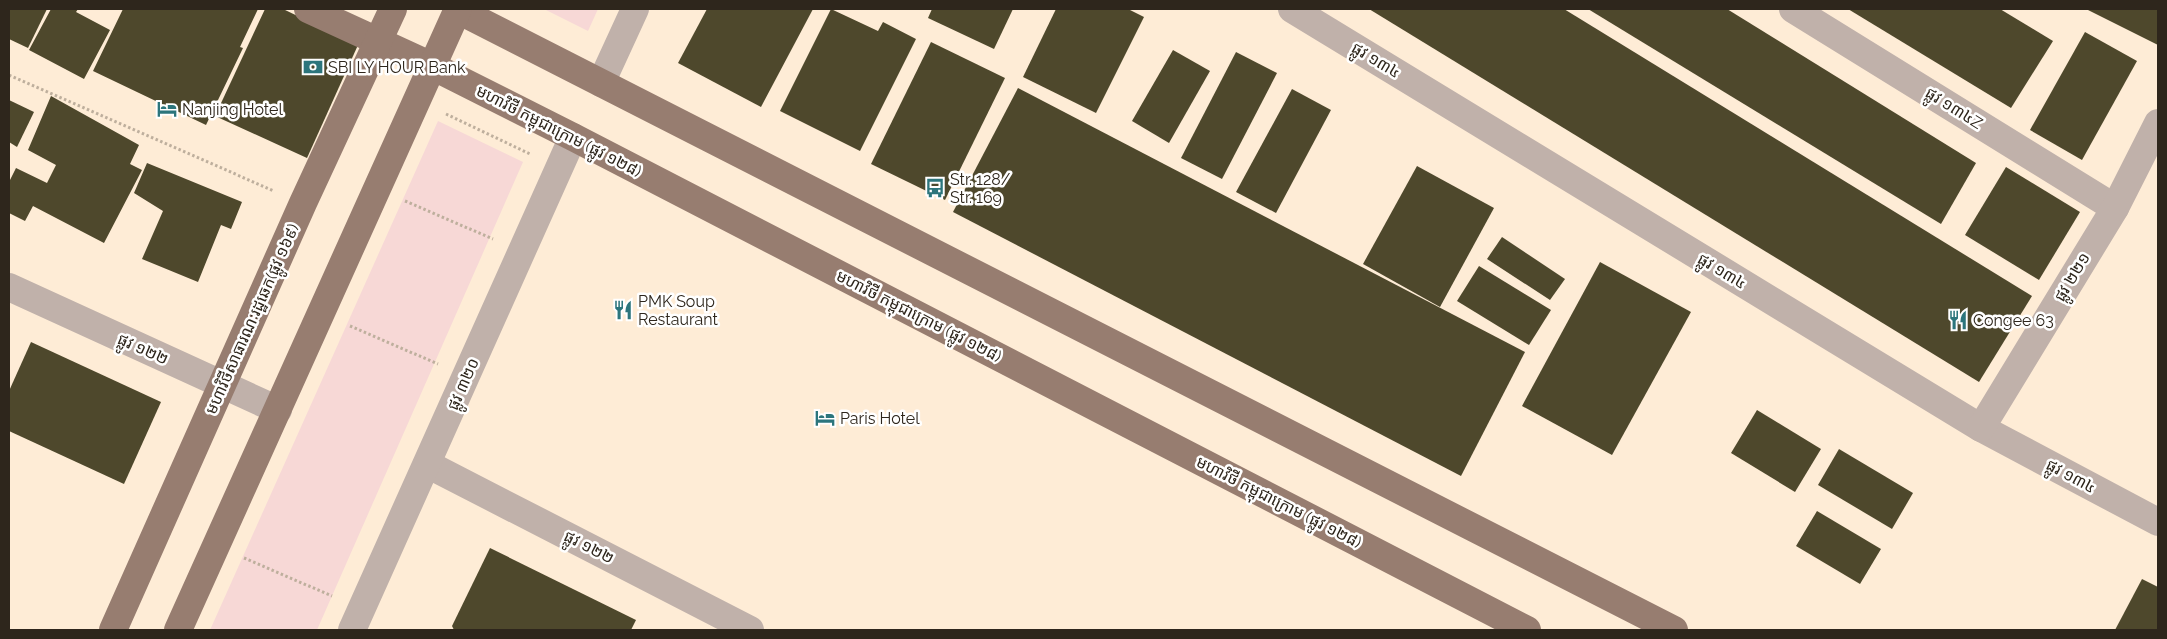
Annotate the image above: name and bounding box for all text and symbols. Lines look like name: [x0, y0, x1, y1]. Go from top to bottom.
street label: ផ្លូវ ១៣៤: [1346, 38, 1404, 86]
bank icon: SBI LY HOUR Bank: [302, 56, 324, 78]
place label: SBI LY HOUR Bank: [328, 58, 466, 77]
street label: មហាវិថី កម្ពុជាក្រោម (ផ្លូវ ១២៨): [471, 80, 645, 186]
street label: ផ្លូវ ១៣៤Z: [1919, 83, 1986, 137]
hotel icon: Nanjing Hotel: [156, 98, 178, 120]
place label: Nanjing Hotel: [182, 100, 283, 119]
place label: Str. 128/ Str. 169: [950, 170, 1011, 207]
bus stop icon: Str. 128/ Str. 169: [924, 177, 946, 199]
street label: មហាវិថីសាធារណៈរដ្ឋឆេក(ផ្លូវ ១៦៩): [200, 220, 307, 419]
street label: ផ្លូវ ១៣៤: [1692, 249, 1750, 297]
street label: ផ្លូវ ២២១: [2050, 249, 2098, 307]
street label: មហាវិថី កម្ពុជាក្រោម (ផ្លូវ ១២៨): [831, 265, 1005, 371]
place label: PMK Soup Restaurant: [638, 292, 718, 329]
restaurant icon: PMK Soup Restaurant: [612, 299, 634, 321]
restaurant icon: Congee 63: [1947, 309, 1969, 331]
place label: Congee 63: [1973, 311, 2054, 330]
street label: ផ្លូវ ១២២: [113, 329, 171, 373]
street label: ផ្លូវ ៣២០: [443, 355, 487, 415]
hotel icon: Paris Hotel: [814, 407, 836, 429]
place label: Paris Hotel: [840, 409, 920, 428]
street label: មហាវិថី កម្ពុជាក្រោម (ផ្លូវ ១២៨): [1191, 451, 1365, 557]
street label: ផ្លូវ ១៣៤: [2041, 455, 2099, 501]
street label: ផ្លូវ ១២២: [559, 526, 617, 572]

